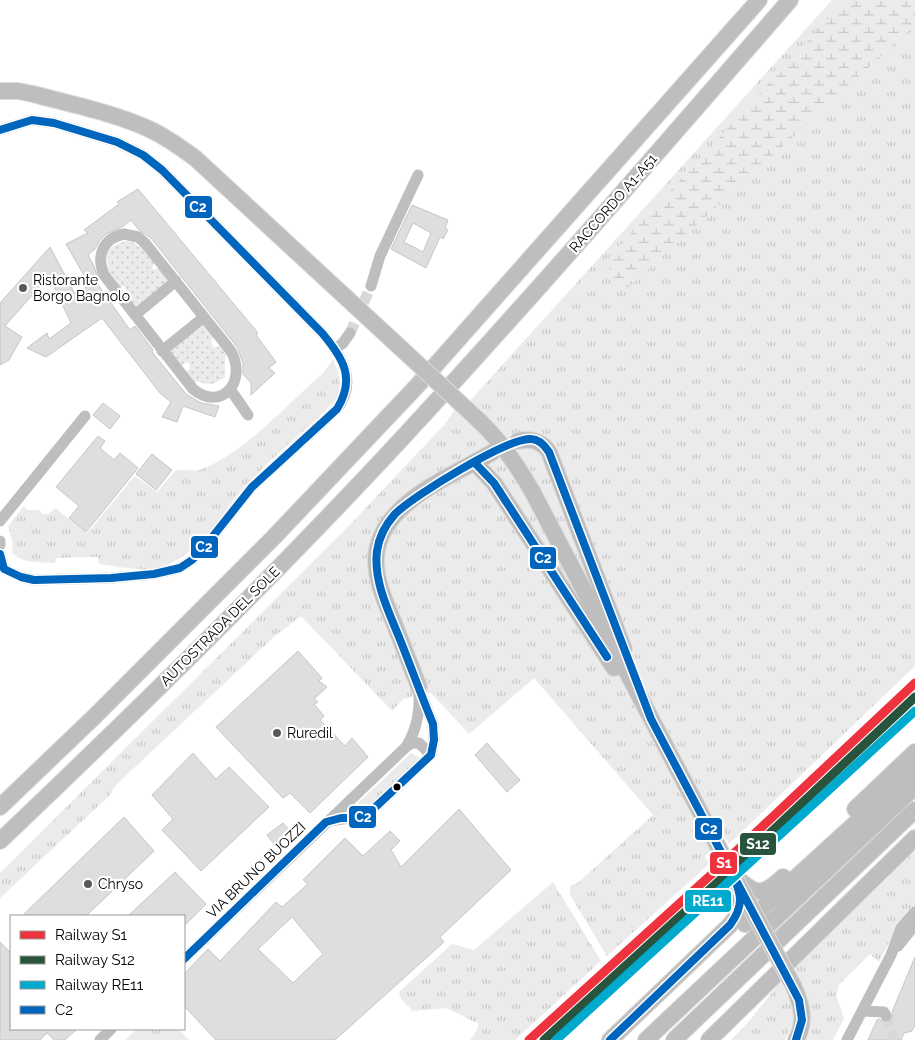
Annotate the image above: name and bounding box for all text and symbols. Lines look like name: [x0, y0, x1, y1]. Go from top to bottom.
street label: RACCORDO A1-A51: [566, 151, 660, 255]
line badge: C2: [184, 195, 213, 219]
text: C2: [189, 199, 207, 215]
place label: Ristorante Borgo Bagnolo: [33, 272, 130, 304]
marker: Ristorante Borgo Bagnolo: [17, 282, 29, 294]
line badge: C2: [190, 535, 219, 559]
text: C2: [195, 539, 213, 555]
line badge: C2: [529, 546, 557, 570]
text: C2: [534, 550, 552, 566]
street label: AUTOSTRADA DEL SOLE: [157, 563, 283, 689]
place label: Ruredil: [287, 725, 333, 741]
marker: Ruredil: [271, 727, 283, 739]
unlabelled marker: [392, 782, 402, 792]
line badge: C2: [348, 805, 377, 829]
text: C2: [354, 809, 372, 825]
line badge: C2: [694, 817, 723, 841]
street label: VIA BRUNO BUOZZI: [203, 819, 309, 921]
text: C2: [700, 821, 718, 837]
line badge: S12: [739, 832, 777, 856]
text: S12: [746, 836, 770, 852]
line badge: S1: [709, 851, 738, 875]
text: S1: [716, 855, 732, 871]
place label: Chryso: [98, 876, 143, 892]
marker: Chryso: [82, 878, 94, 890]
line badge: RE11: [684, 889, 732, 913]
text: RE11: [692, 893, 724, 909]
legend: [10, 915, 185, 1030]
text: Railway S1: [55, 926, 128, 944]
text: Railway S12: [55, 951, 135, 969]
text: Railway RE11: [55, 976, 144, 994]
text: C2: [55, 1001, 73, 1019]

